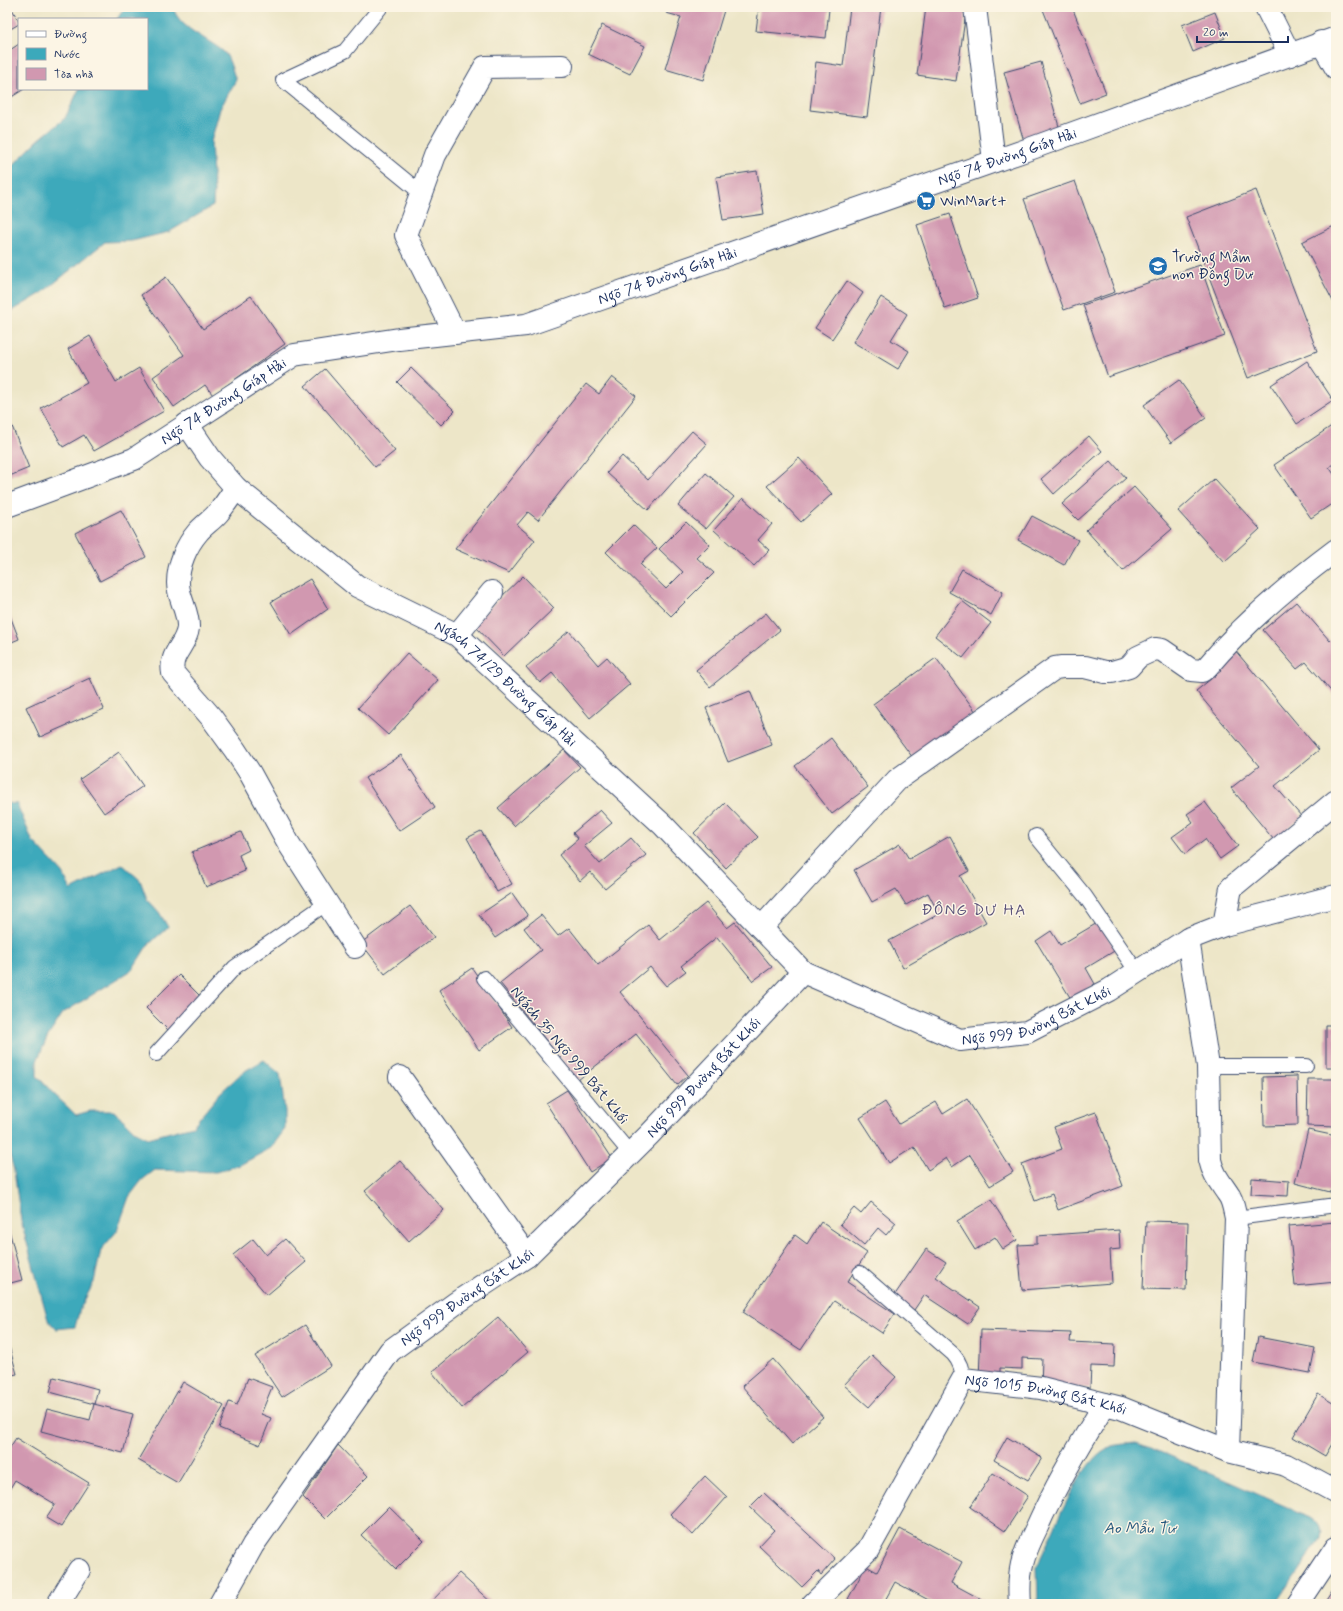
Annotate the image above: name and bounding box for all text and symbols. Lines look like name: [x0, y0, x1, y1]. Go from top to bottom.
legend: [18, 18, 148, 90]
scale bar: [1197, 18, 1288, 44]
text: 20 m: [1203, 25, 1229, 41]
text: Đường: [54, 27, 87, 44]
text: Nước: [54, 47, 80, 63]
text: Tòa nhà: [54, 67, 94, 83]
street label: Ngõ 74 Đường Giáp Hải: [935, 124, 1080, 191]
supermarket icon: WinMart+: [915, 190, 937, 212]
place label: WinMart+: [940, 192, 1007, 212]
street label: Ngõ 74 Đường Giáp Hải: [595, 243, 740, 310]
place label: Trường Mầm non Đông Dư: [1172, 248, 1254, 286]
school or university icon: Trường Mầm non Đông Dư: [1147, 255, 1169, 277]
street label: Ngõ 74 Đường Giáp Hải: [157, 354, 291, 450]
street label: Ngách 74/29 Đường Giáp Hải: [431, 616, 581, 752]
district label: ĐÔNG DƯ HẠ: [922, 900, 1026, 921]
street label: Ngách 35 Ngõ 999 Bát Khối: [505, 982, 633, 1130]
street label: Ngõ 999 Đường Bát Khối: [960, 982, 1115, 1051]
street label: Ngõ 999 Đường Bát Khối: [642, 1013, 766, 1143]
street label: Ngõ 999 Đường Bát Khối: [396, 1245, 539, 1351]
street label: Ngõ 1015 Đường Bát Khối: [964, 1370, 1130, 1420]
water label: Ao Mẫu Tư: [1104, 1518, 1178, 1539]

